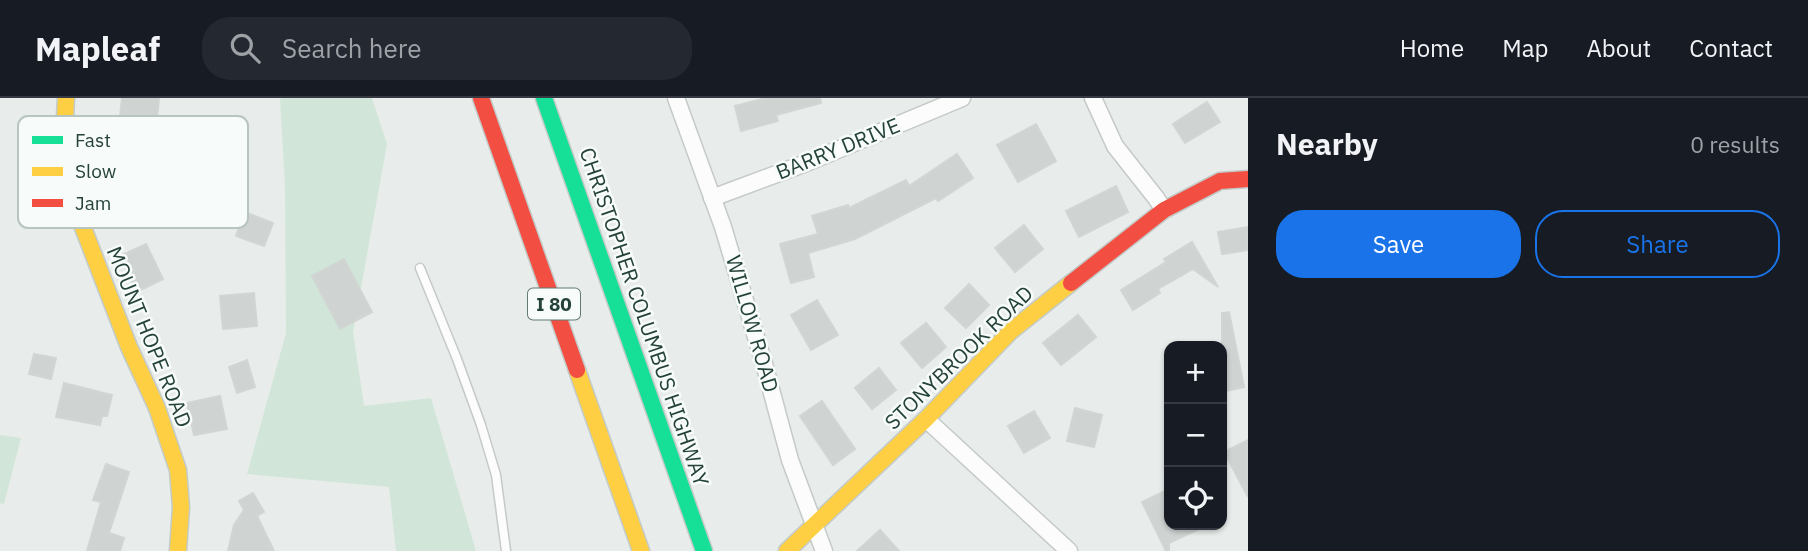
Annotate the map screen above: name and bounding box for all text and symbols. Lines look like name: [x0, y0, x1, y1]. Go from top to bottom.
search box: [202, 17, 692, 80]
text: Mapleaf: [35, 27, 160, 70]
icon: search: [226, 29, 264, 67]
text: Search here: [282, 31, 422, 65]
text: Home: [1400, 32, 1464, 64]
text: Map: [1502, 32, 1548, 64]
text: About: [1586, 32, 1651, 64]
text: Contact: [1689, 32, 1773, 64]
street label: BARRY DRIVE: [771, 110, 904, 186]
legend: [18, 116, 248, 228]
text: Nearby: [1276, 124, 1378, 163]
text: Fast: [75, 128, 111, 152]
text: 0 results: [1690, 129, 1780, 159]
street label: CHRISTOPHER COLUMBUS HIGHWAY: [574, 144, 716, 490]
text: Slow: [75, 159, 116, 183]
text: Jam: [75, 191, 111, 215]
button: Save: [1276, 210, 1521, 278]
button: Share: [1535, 210, 1780, 278]
street label: MOUNT HOPE ROAD: [101, 242, 199, 431]
street label: WILLOW ROAD: [720, 252, 786, 396]
street label: STONYBROOK ROAD: [878, 279, 1039, 435]
road number: I 80: [528, 288, 580, 320]
map controls: [1164, 341, 1227, 530]
button: +: [1164, 341, 1227, 404]
button: −: [1164, 404, 1227, 467]
button: locate: [1164, 467, 1227, 530]

